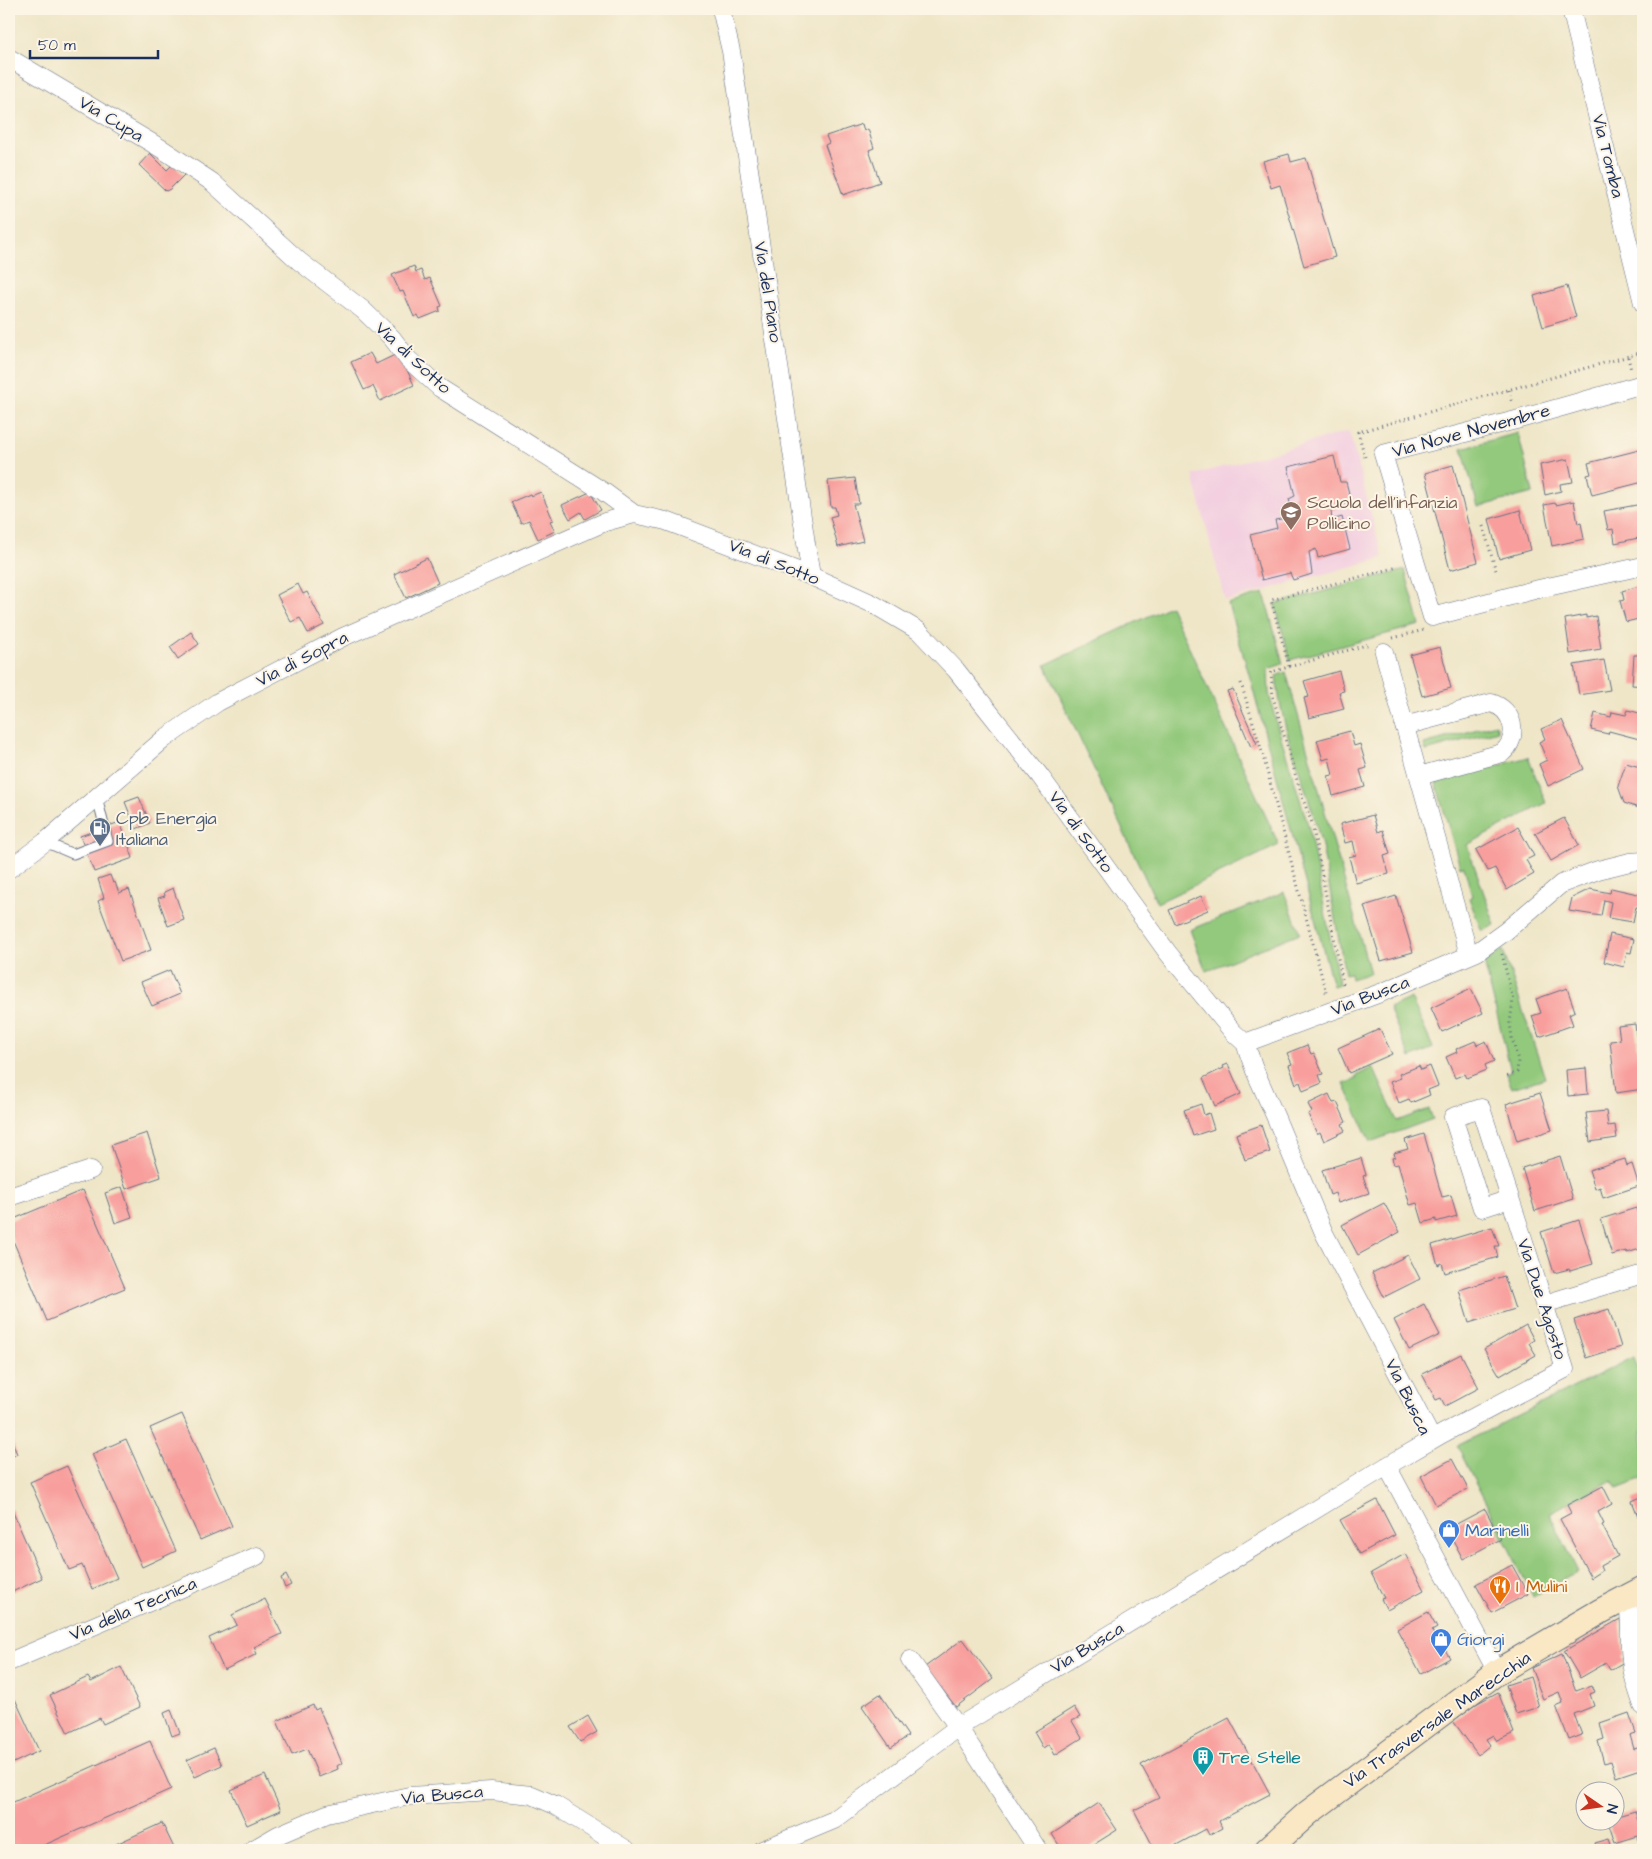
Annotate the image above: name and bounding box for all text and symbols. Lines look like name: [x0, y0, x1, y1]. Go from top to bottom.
scale bar: [30, 28, 158, 60]
text: 50 m: [38, 35, 76, 56]
street label: Via Cupa: [74, 90, 148, 148]
street label: Via Tomba: [1586, 112, 1630, 200]
street label: Via del Piano: [748, 240, 788, 344]
street label: Via di Sotto: [369, 316, 457, 400]
street label: Via Nove Novembre: [1389, 398, 1553, 464]
place label: Scuola dell'infanzia Pollicino: [1307, 490, 1457, 536]
school or university icon: Scuola dell'infanzia Pollicino: [1279, 500, 1303, 531]
street label: Via di Sotto: [725, 532, 823, 592]
street label: Via di Sopra: [252, 625, 352, 693]
street label: Via di Sotto: [1043, 786, 1119, 878]
place label: Cpb Energia Italiana: [116, 806, 217, 852]
fuel station icon: Cpb Energia Italiana: [88, 816, 112, 847]
street label: Via Busca: [1327, 970, 1413, 1022]
street label: Via Due Agosto: [1510, 1235, 1573, 1363]
street label: Via Busca: [1379, 1355, 1437, 1439]
shop icon: Marinelli: [1437, 1518, 1461, 1549]
place label: Marinelli: [1465, 1518, 1529, 1543]
street label: Via della Tecnica: [66, 1571, 200, 1647]
restaurant icon: I Mulini: [1488, 1574, 1512, 1605]
place label: I Mulini: [1516, 1574, 1568, 1599]
street label: Via Busca: [1045, 1616, 1129, 1680]
shop icon: Giorgi: [1429, 1627, 1453, 1658]
place label: Giorgi: [1457, 1627, 1505, 1653]
street label: Via Trasversale Marecchia: [1338, 1646, 1536, 1794]
building icon: Tre Stelle: [1191, 1745, 1215, 1776]
place label: Tre Stelle: [1219, 1745, 1301, 1770]
street label: Via Busca: [400, 1779, 484, 1811]
north arrow: [1574, 1782, 1624, 1832]
text: N: [1601, 1802, 1622, 1815]

